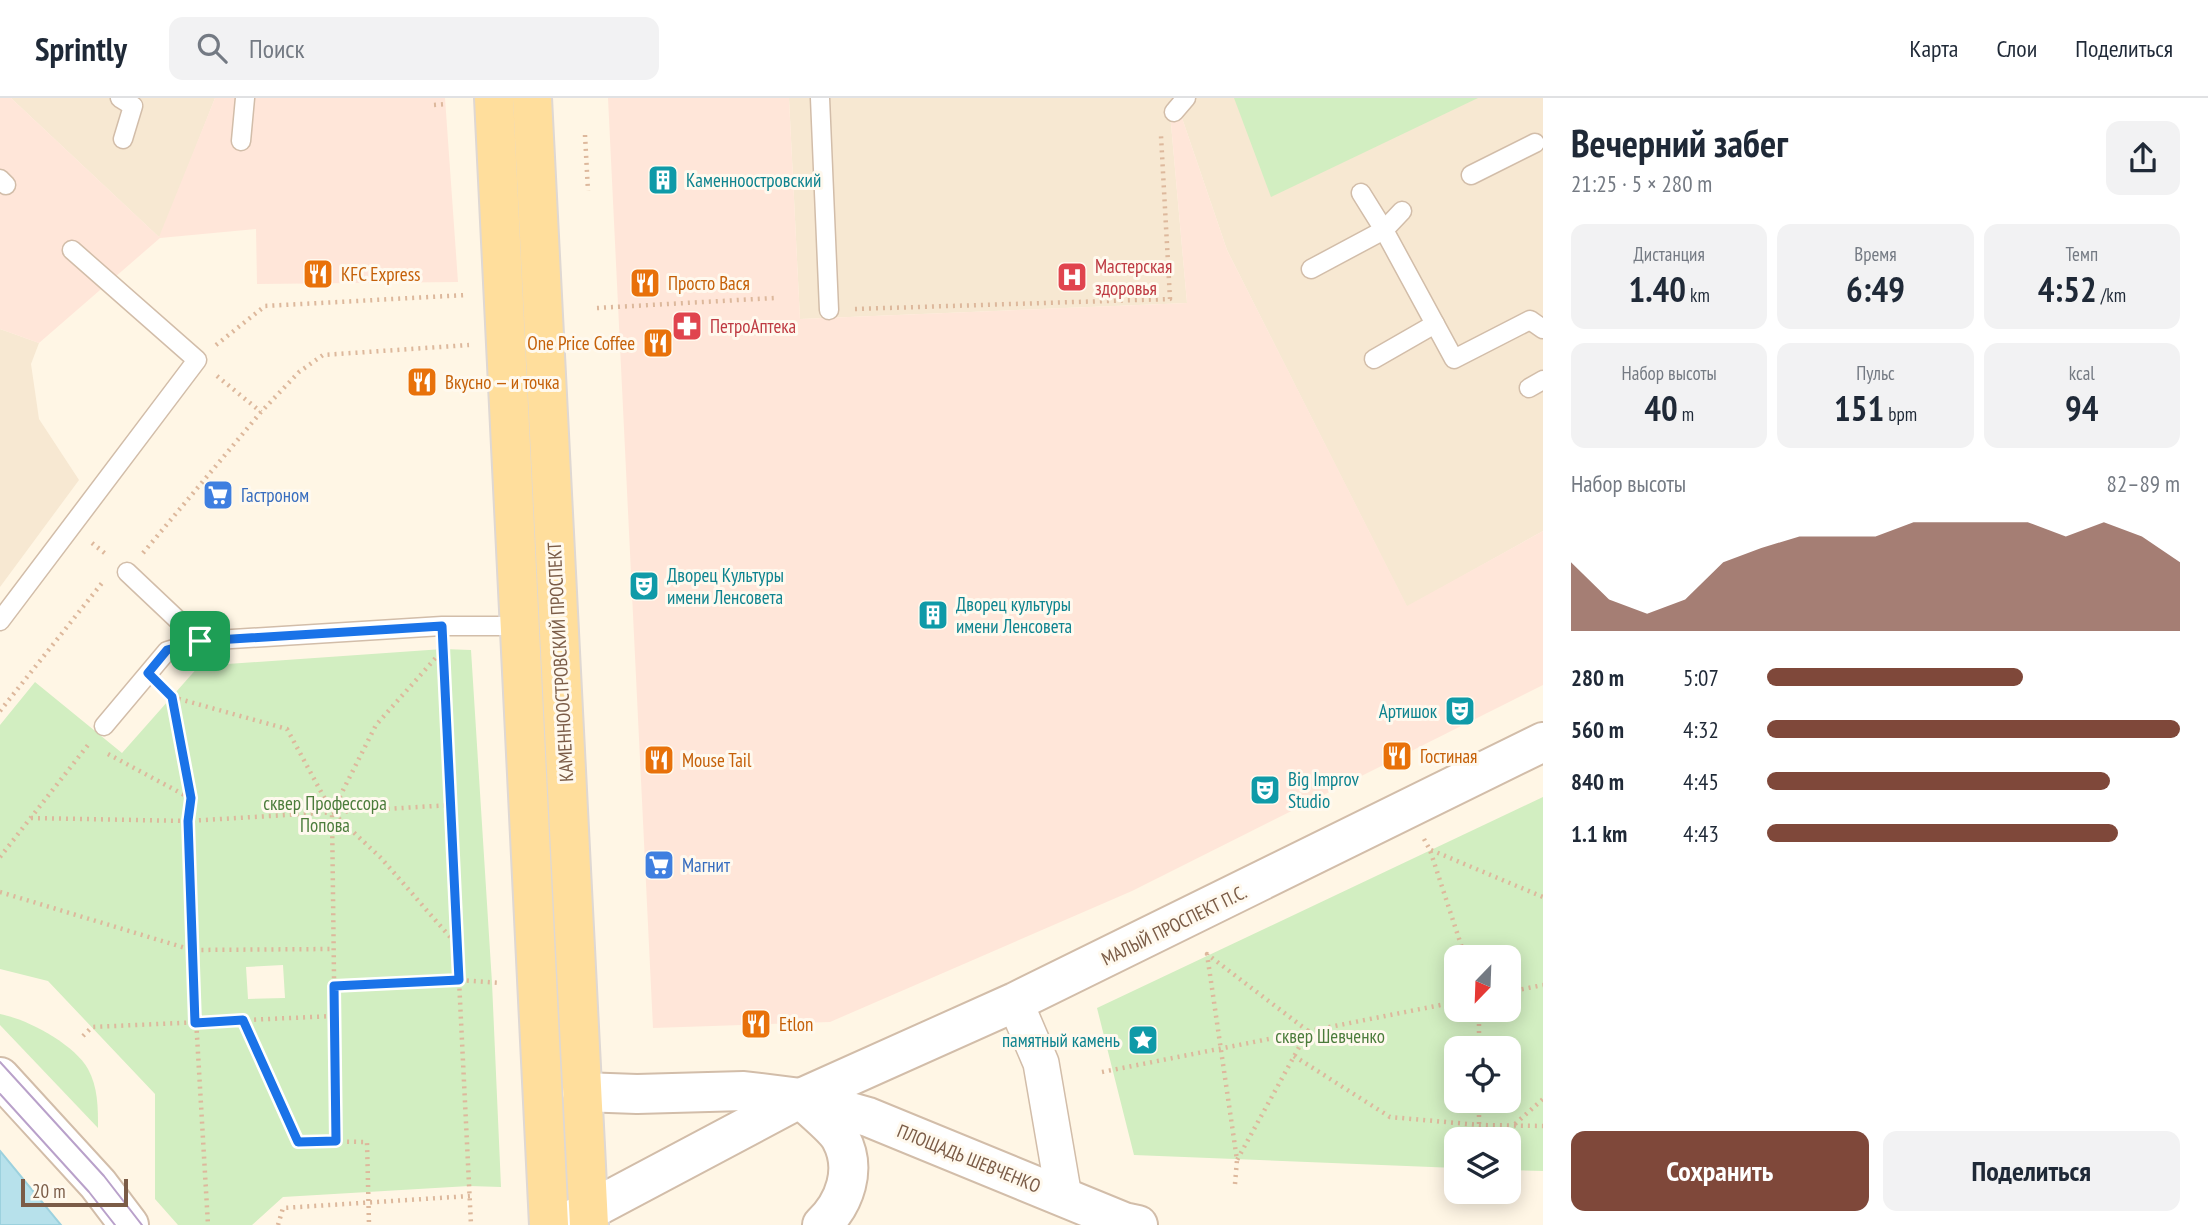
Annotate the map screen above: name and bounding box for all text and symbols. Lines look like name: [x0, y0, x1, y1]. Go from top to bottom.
search box: [169, 17, 659, 80]
text: Sprintly: [35, 27, 127, 70]
icon: search: [193, 29, 231, 67]
text: Поиск: [249, 32, 305, 65]
text: Карта: [1910, 33, 1958, 64]
text: Слои: [1996, 33, 2037, 64]
text: Поделиться: [2075, 33, 2173, 64]
text: Вечерний забег: [1571, 118, 1788, 167]
button: share: [2106, 121, 2180, 195]
building icon: Каменноостровский: [646, 163, 680, 197]
place label: Каменноостровский: [686, 168, 821, 192]
text: 21:25 · 5 × 280 m: [1571, 169, 1712, 198]
text: Дистанция: [1634, 242, 1705, 266]
text: Время: [1854, 242, 1897, 266]
text: Темп: [2066, 242, 2098, 266]
place label: Мастерская здоровья: [1095, 254, 1172, 300]
restaurant icon: KFC Express: [301, 257, 335, 291]
hospital icon: Мастерская здоровья: [1055, 260, 1089, 294]
place label: KFC Express: [341, 262, 420, 286]
restaurant icon: Просто Вася: [628, 266, 662, 300]
text: 1.40: [1628, 266, 1686, 312]
text: 6:49: [1846, 266, 1905, 312]
text: 4:52: [2038, 266, 2097, 312]
place label: Просто Вася: [668, 271, 750, 295]
text: km: [1686, 283, 1710, 307]
text: /km: [2097, 283, 2126, 307]
pharmacy icon: ПетроАптека: [670, 309, 704, 343]
place label: ПетроАптека: [710, 314, 796, 338]
restaurant icon: One Price Coffee: [641, 326, 675, 360]
place label: One Price Coffee: [527, 331, 635, 355]
text: Набор высоты: [1622, 361, 1717, 385]
text: Пульс: [1856, 361, 1895, 385]
text: kcal: [2069, 361, 2095, 385]
restaurant icon: Вкусно — и точка: [405, 365, 439, 399]
place label: Вкусно — и точка: [445, 370, 560, 394]
text: 40: [1644, 385, 1678, 431]
text: 151: [1834, 385, 1884, 431]
text: 94: [2065, 385, 2099, 431]
text: m: [1678, 402, 1694, 426]
text: bpm: [1884, 402, 1917, 426]
text: Набор высоты: [1571, 469, 1686, 498]
text: 82–89 m: [2107, 469, 2180, 498]
supermarket icon: Гастроном: [201, 478, 235, 512]
place label: Гастроном: [241, 483, 309, 507]
street label: КАМЕННООСТРОВСКИЙ ПРОСПЕКТ: [542, 541, 578, 783]
place label: Дворец Культуры имени Ленсовета: [667, 563, 784, 609]
theatre icon: Дворец Культуры имени Ленсовета: [627, 569, 661, 603]
place label: Дворец культуры имени Ленсовета: [956, 592, 1072, 638]
building icon: Дворец культуры имени Ленсовета: [916, 598, 950, 632]
pin: [170, 611, 230, 671]
icon: arrive: [181, 622, 219, 660]
text: 280 m: [1571, 663, 1624, 692]
text: 5:07: [1683, 663, 1719, 692]
theatre icon: Артишок: [1443, 694, 1477, 728]
place label: Артишок: [1379, 699, 1438, 723]
text: 560 m: [1571, 715, 1624, 744]
text: 4:32: [1683, 715, 1719, 744]
restaurant icon: Гостиная: [1380, 739, 1414, 773]
restaurant icon: Mouse Tail: [642, 743, 676, 777]
place label: Гостиная: [1420, 744, 1477, 768]
place label: Mouse Tail: [682, 748, 752, 772]
place label: Big Improv Studio: [1288, 767, 1360, 813]
text: 840 m: [1571, 767, 1624, 796]
text: 4:45: [1683, 767, 1719, 796]
theatre icon: Big Improv Studio: [1248, 773, 1282, 807]
park label: сквер Профессора Попова: [263, 791, 387, 837]
text: 1.1 km: [1571, 819, 1627, 848]
text: 4:43: [1683, 819, 1719, 848]
supermarket icon: Магнит: [642, 848, 676, 882]
place label: Магнит: [682, 853, 731, 877]
street label: МАЛЫЙ ПРОСПЕКТ П.С.: [1097, 879, 1251, 971]
north arrow: [1444, 945, 1521, 1022]
map controls: [1444, 945, 1521, 1204]
restaurant icon: Etlon: [739, 1007, 773, 1041]
place label: Etlon: [779, 1012, 813, 1036]
place icon: памятный камень: [1126, 1023, 1160, 1057]
park label: сквер Шевченко: [1275, 1024, 1385, 1048]
place label: памятный камень: [1002, 1028, 1120, 1052]
button: locate: [1444, 1036, 1521, 1113]
street label: ПЛОЩАДЬ ШЕВЧЕНКО: [894, 1118, 1044, 1198]
button: layers: [1444, 1127, 1521, 1204]
button: Сохранить: [1571, 1131, 1869, 1211]
button: Поделиться: [1883, 1131, 2180, 1211]
scale bar: [21, 1176, 128, 1208]
text: 20 m: [32, 1179, 66, 1203]

